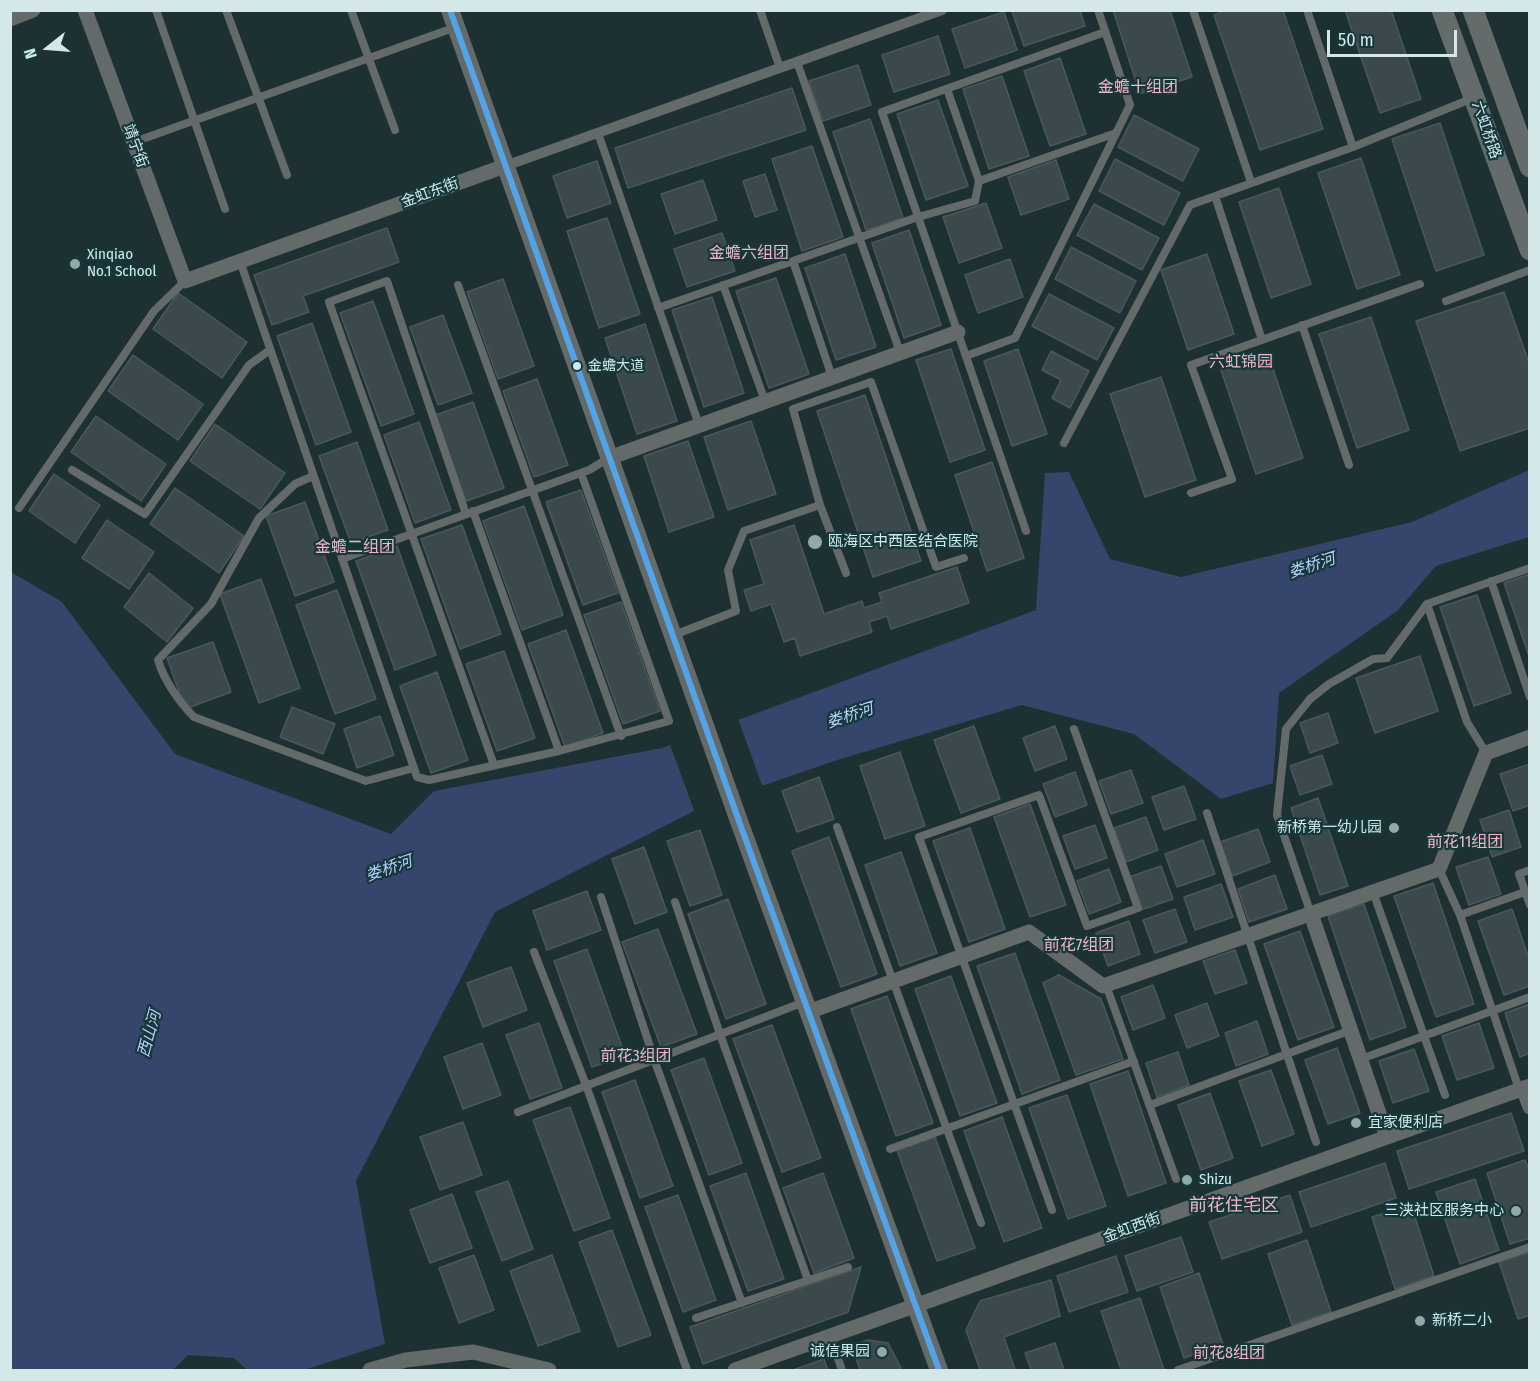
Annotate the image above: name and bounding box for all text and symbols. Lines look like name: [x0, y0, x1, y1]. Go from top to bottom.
north arrow: [18, 18, 78, 78]
scale bar: [1330, 18, 1460, 56]
text: 50 m: [1338, 29, 1374, 51]
text: N: [20, 46, 41, 61]
district label: 金蟾十组团: [1098, 78, 1178, 98]
street label: 六虹桥路: [1468, 99, 1504, 161]
street label: 靖宁街: [119, 122, 151, 170]
street label: 金虹东街: [399, 174, 461, 212]
district label: 金蟾六组团: [709, 244, 789, 264]
place label: Xinqiao No.1 School: [87, 246, 156, 281]
marker: Xinqiao No.1 School: [68, 257, 82, 271]
district label: 六虹锦园: [1209, 353, 1273, 373]
place label: 金蟾大道: [588, 358, 644, 374]
marker: 金蟾大道: [571, 360, 583, 372]
marker: 瓯海区中西医结合医院: [806, 533, 824, 551]
place label: 瓯海区中西医结合医院: [828, 533, 978, 551]
district label: 金蟾二组团: [315, 538, 395, 558]
water label: 娄桥河: [1286, 549, 1338, 583]
water label: 娄桥河: [824, 699, 876, 733]
place label: 新桥第一幼儿园: [1277, 819, 1382, 837]
marker: 新桥第一幼儿园: [1387, 821, 1401, 835]
district label: 前花11组团: [1427, 833, 1503, 853]
water label: 娄桥河: [363, 852, 415, 886]
district label: 前花7组团: [1044, 936, 1114, 956]
water label: 西山河: [135, 1008, 165, 1060]
district label: 前花3组团: [600, 1047, 672, 1067]
place label: 宜家便利店: [1368, 1114, 1443, 1132]
marker: 宜家便利店: [1349, 1116, 1363, 1130]
place label: Shizu: [1199, 1171, 1232, 1189]
marker: Shizu: [1180, 1173, 1194, 1187]
district label: 前花住宅区: [1189, 1195, 1279, 1217]
place label: 三浃社区服务中心: [1384, 1202, 1504, 1220]
marker: 三浃社区服务中心: [1509, 1204, 1523, 1218]
street label: 金虹西街: [1101, 1209, 1163, 1247]
place label: 新桥二小: [1432, 1312, 1492, 1330]
marker: 新桥二小: [1413, 1314, 1427, 1328]
place label: 诚信果园: [810, 1343, 870, 1361]
district label: 前花8组团: [1193, 1344, 1265, 1364]
marker: 诚信果园: [875, 1345, 889, 1359]

